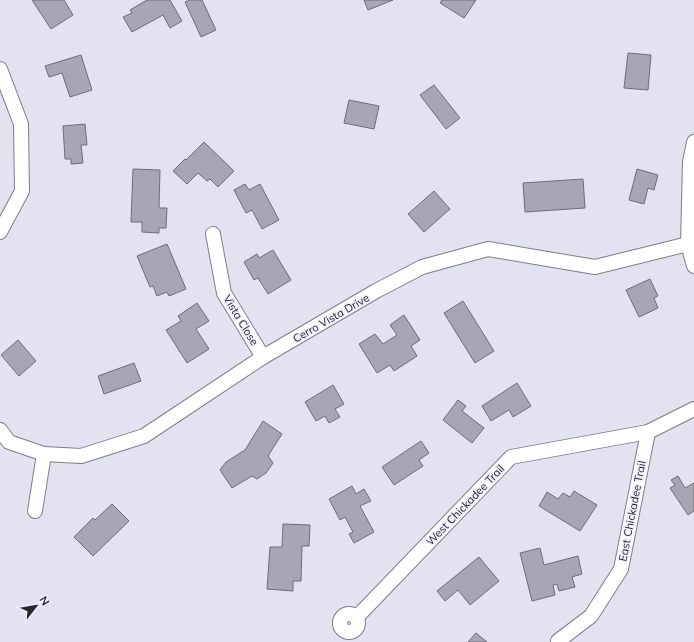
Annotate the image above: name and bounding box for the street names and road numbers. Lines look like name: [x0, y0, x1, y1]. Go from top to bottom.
street label: Cerro Vista Drive: [290, 290, 372, 346]
street label: Vista Close: [220, 292, 262, 348]
street label: East Chickadee Trail: [615, 459, 649, 563]
street label: West Chickadee Trail: [423, 462, 507, 548]

